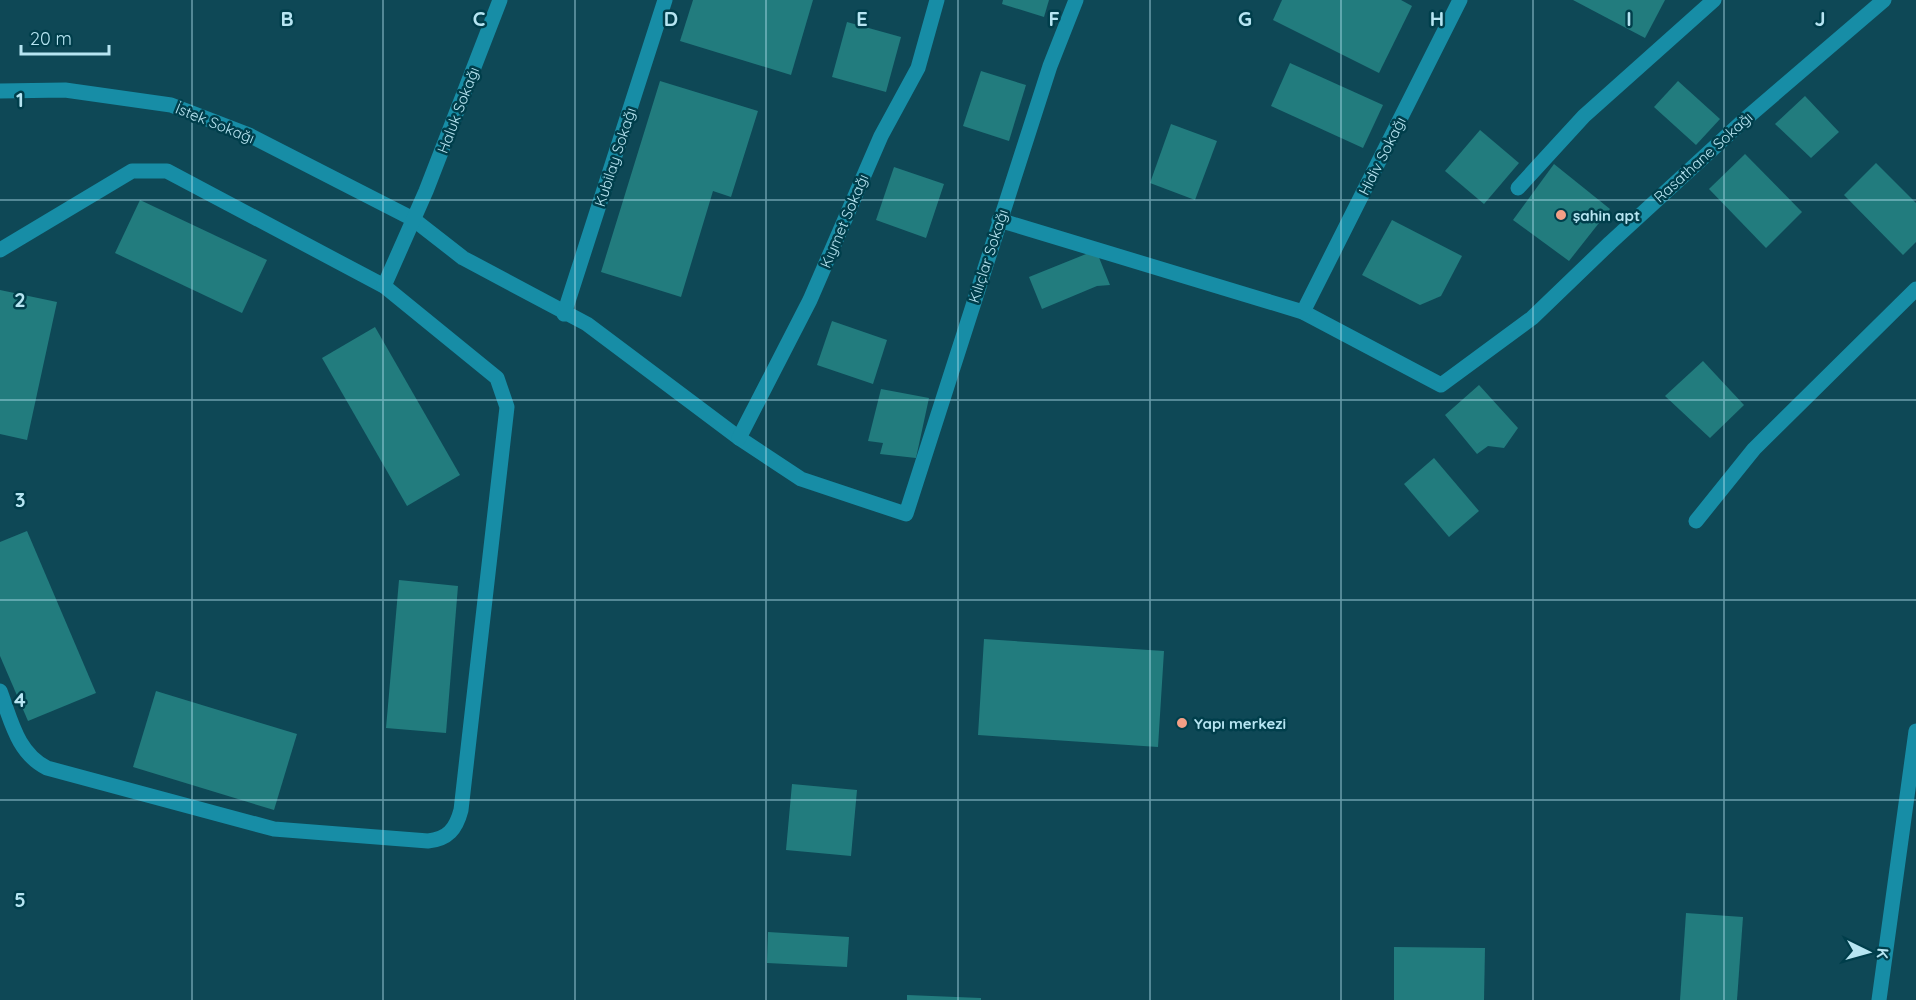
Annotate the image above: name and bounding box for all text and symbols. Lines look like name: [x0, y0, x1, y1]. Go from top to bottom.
text: B: [280, 6, 294, 31]
text: C: [473, 6, 486, 31]
text: D: [664, 6, 678, 31]
text: E: [856, 6, 868, 31]
text: F: [1048, 6, 1060, 31]
text: G: [1238, 6, 1252, 31]
text: H: [1430, 6, 1444, 31]
text: I: [1626, 6, 1632, 31]
text: J: [1814, 6, 1826, 31]
scale bar: [21, 18, 110, 56]
text: 20 m: [30, 27, 72, 50]
street label: Haluk Sokağı: [433, 64, 483, 156]
text: 1: [16, 87, 24, 112]
street label: İstek Sokağı: [173, 99, 257, 147]
street label: Kubilay Sokağı: [590, 105, 640, 209]
street label: Rasathane Sokağı: [1650, 108, 1756, 206]
street label: Hidiv Sokağı: [1354, 114, 1410, 198]
street label: Kıymet Sokağı: [816, 171, 872, 271]
place label: şahin apt: [1573, 206, 1640, 225]
street label: Kılıçlar Sokağı: [964, 207, 1012, 305]
marker: şahin apt: [1554, 208, 1568, 222]
text: 2: [14, 287, 26, 312]
text: 3: [15, 487, 25, 512]
text: 4: [14, 687, 26, 712]
place label: Yapı merkezi: [1194, 714, 1286, 733]
marker: Yapı merkezi: [1175, 716, 1189, 730]
text: 5: [14, 887, 26, 912]
north arrow: [1838, 922, 1898, 982]
text: K: [1873, 947, 1893, 959]

